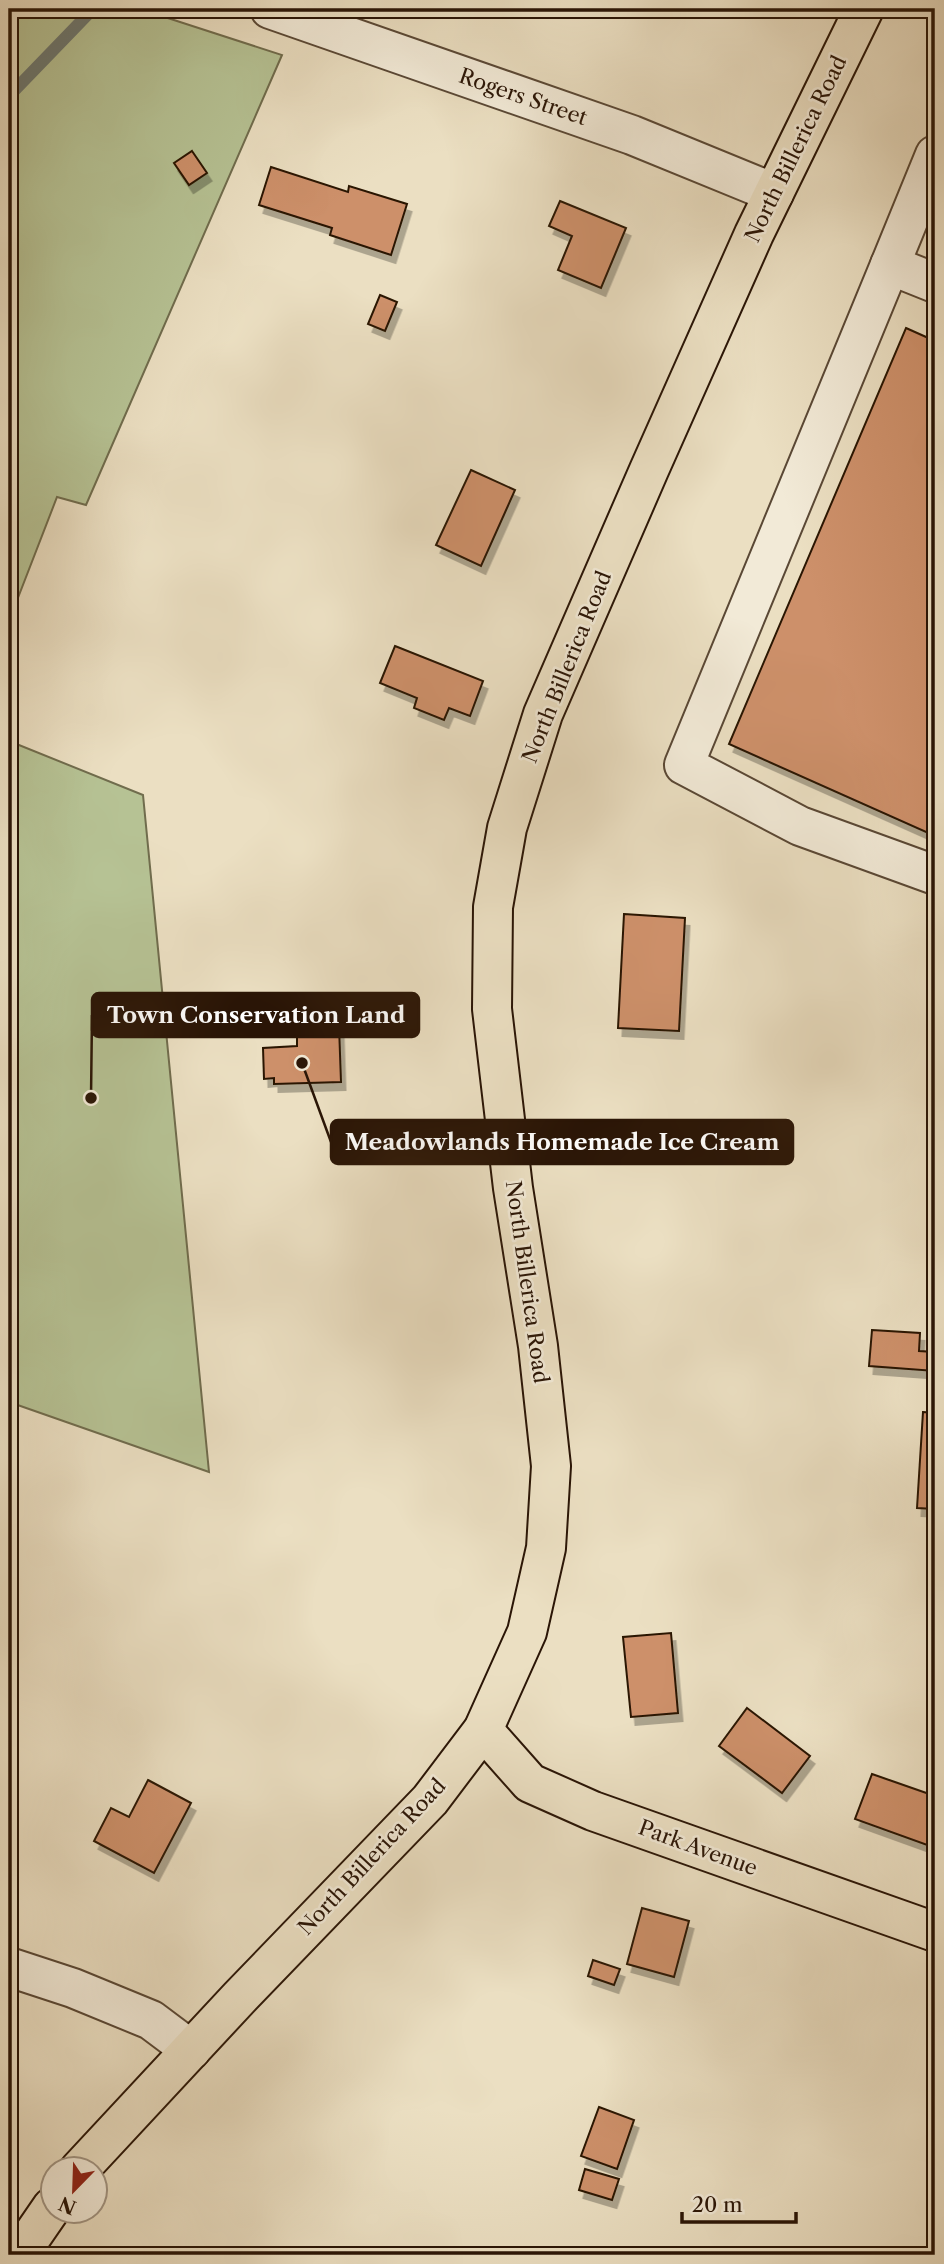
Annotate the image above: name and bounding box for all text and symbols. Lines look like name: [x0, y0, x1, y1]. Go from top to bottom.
street label: North Billerica Road: [739, 51, 852, 246]
street label: Rogers Street: [456, 63, 591, 130]
street label: North Billerica Road: [517, 567, 617, 766]
callout: Town Conservation Land: [92, 993, 419, 1037]
text: Town Conservation Land: [107, 1001, 406, 1029]
callout: Meadowlands Homemade Ice Cream: [331, 1120, 793, 1164]
text: Meadowlands Homemade Ice Cream: [345, 1128, 779, 1156]
street label: North Billerica Road: [501, 1179, 554, 1385]
street label: North Billerica Road: [293, 1773, 451, 1940]
street label: Park Avenue: [635, 1814, 761, 1881]
north arrow: [38, 2156, 108, 2226]
scale bar: [682, 2180, 795, 2224]
text: N: [55, 2191, 80, 2219]
text: 20 m: [692, 2192, 743, 2217]

